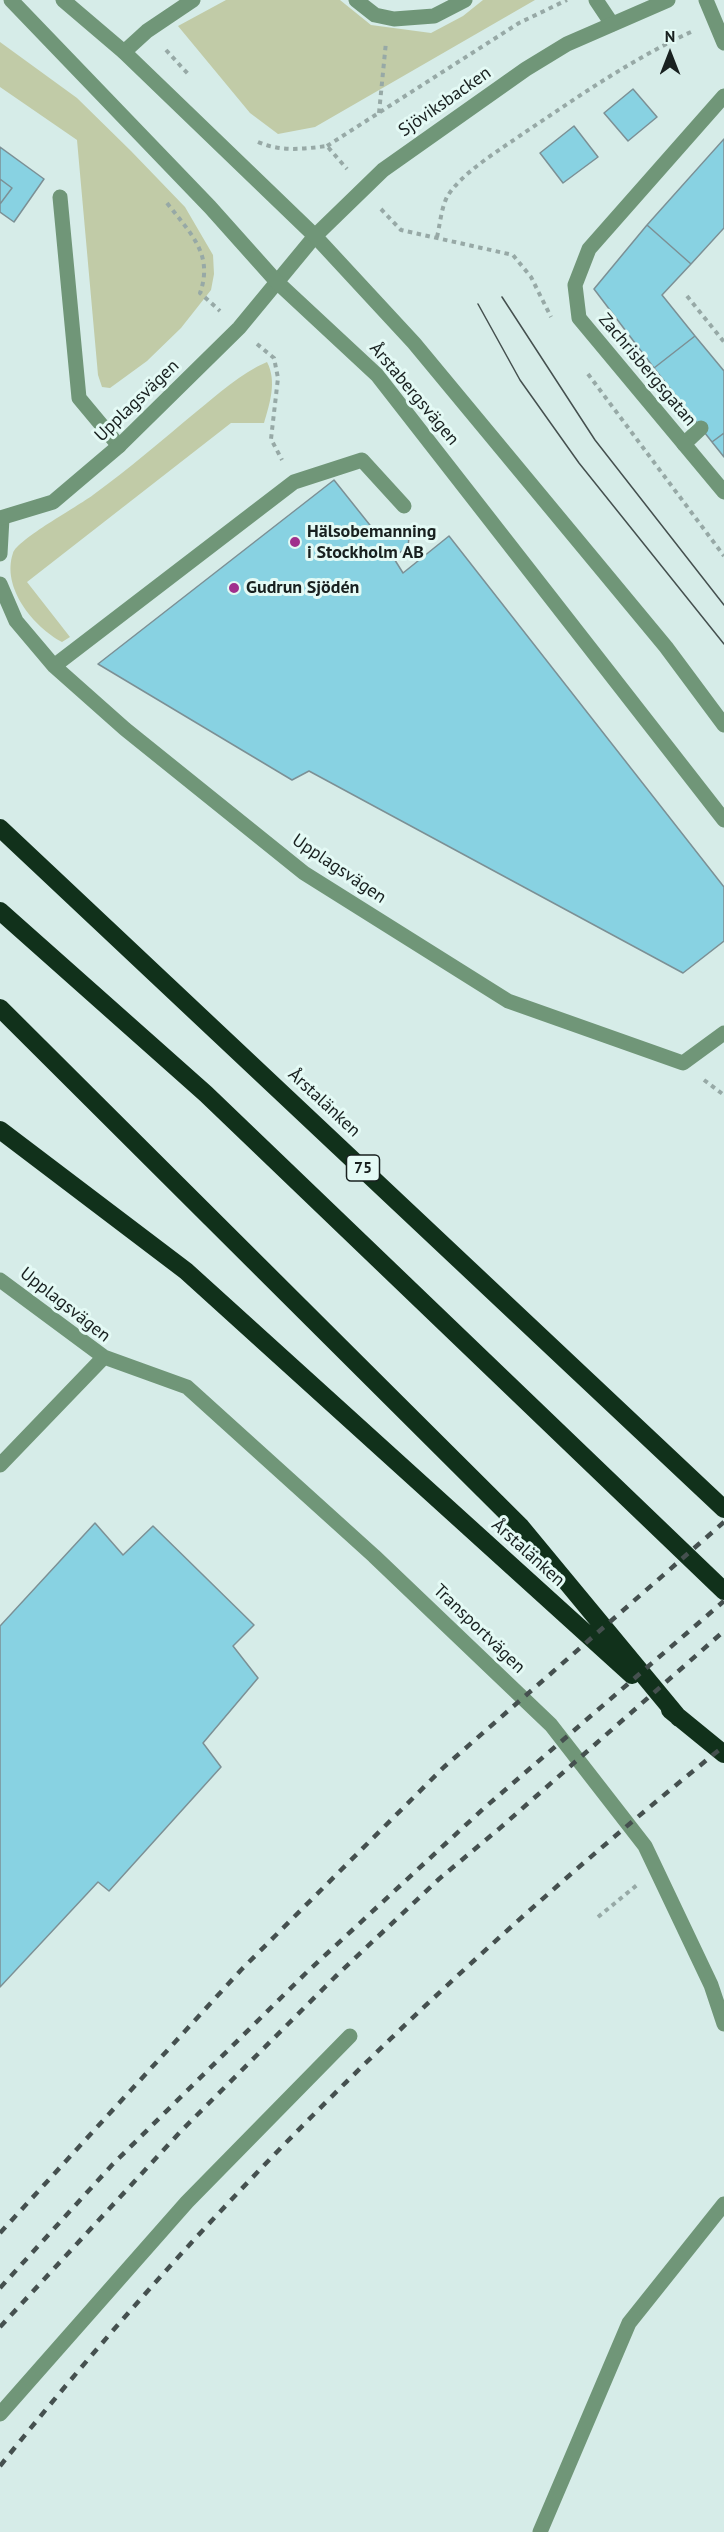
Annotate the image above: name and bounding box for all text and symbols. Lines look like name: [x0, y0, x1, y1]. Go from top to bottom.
north arrow: [640, 24, 700, 84]
text: N: [665, 26, 675, 46]
street label: Sjöviksbacken: [395, 62, 495, 142]
street label: Zachrisbergsgatan: [594, 309, 700, 431]
street label: Årstabergsvägen: [365, 338, 463, 450]
street label: Upplagsvägen: [90, 355, 184, 447]
place label: Hälsobemanning i Stockholm AB: [307, 521, 436, 564]
marker: Hälsobemanning i Stockholm AB: [288, 535, 302, 549]
place label: Gudrun Sjödén: [246, 577, 359, 599]
marker: Gudrun Sjödén: [227, 581, 241, 595]
street label: Upplagsvägen: [288, 830, 390, 908]
street label: Årstalänken: [283, 1064, 365, 1142]
road number: 75: [346, 1155, 380, 1181]
street label: Upplagsvägen: [15, 1263, 115, 1347]
street label: Årstalänken: [487, 1515, 569, 1591]
street label: Transportvägen: [429, 1580, 529, 1678]

